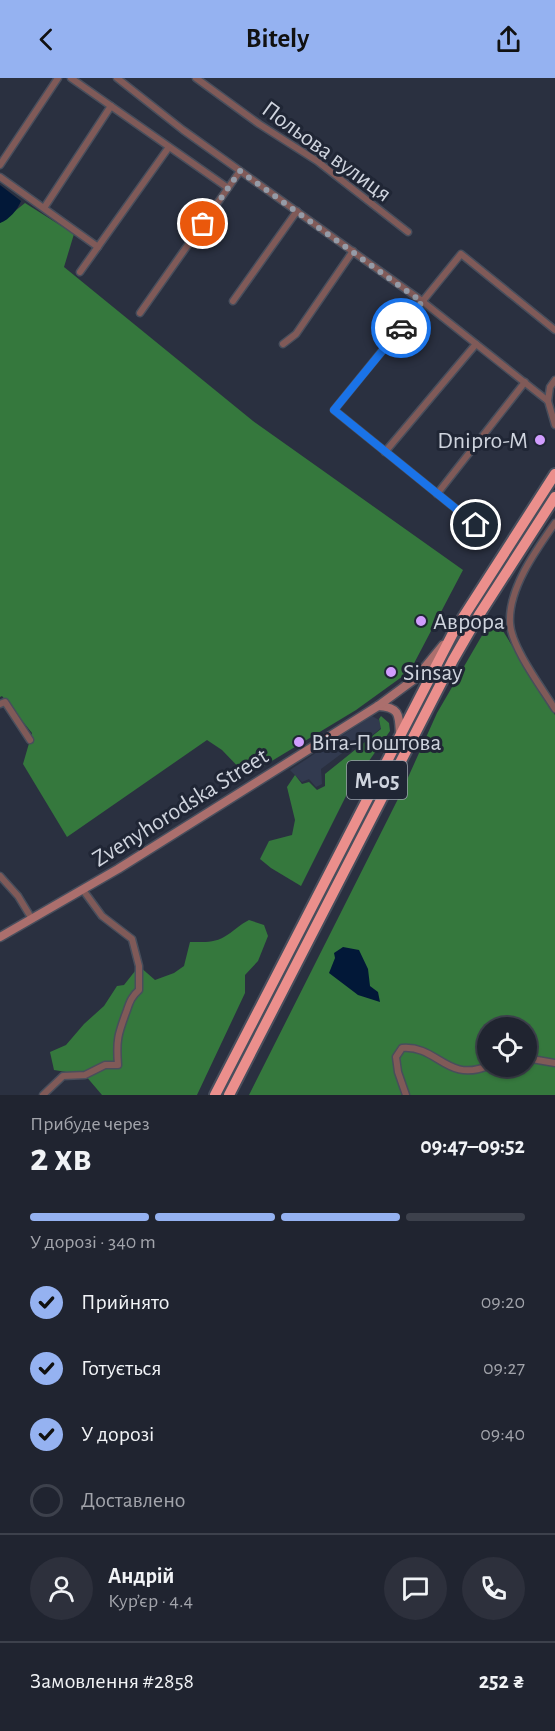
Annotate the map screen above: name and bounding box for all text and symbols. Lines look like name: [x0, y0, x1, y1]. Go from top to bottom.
icon: back: [30, 23, 63, 56]
icon: share: [492, 23, 525, 56]
text: Bitely: [246, 25, 309, 52]
street label: Польова вулиця: [257, 97, 396, 207]
pin: [177, 198, 228, 249]
icon: bag: [186, 207, 219, 240]
courier: [371, 298, 431, 358]
icon: car: [385, 312, 418, 345]
place label: Dnipro-M: [437, 429, 528, 453]
marker: Dnipro-M: [533, 433, 547, 447]
pin: [450, 499, 501, 550]
icon: home: [459, 508, 492, 541]
place label: Аврора: [433, 610, 505, 634]
marker: Аврора: [414, 614, 428, 628]
place label: Sinsay: [403, 661, 462, 685]
marker: Sinsay: [384, 665, 398, 679]
place label: Віта-Поштова: [311, 731, 441, 755]
marker: Віта-Поштова: [292, 735, 306, 749]
street label: Zvenyhorodska Street: [88, 744, 273, 872]
road number: М-05: [347, 761, 407, 799]
map controls: [477, 1017, 537, 1077]
button: locate: [477, 1017, 537, 1077]
text: Прибуде через: [30, 1114, 150, 1134]
text: 09:47–09:52: [420, 1135, 525, 1157]
text: 2 хв: [30, 1139, 92, 1178]
text: У дорозі · 340 m: [30, 1232, 156, 1252]
icon: check: [30, 1286, 63, 1319]
text: Прийнято: [81, 1291, 169, 1313]
text: 09:20: [481, 1292, 525, 1312]
icon: check: [30, 1352, 63, 1385]
text: Готується: [81, 1357, 162, 1379]
text: 09:27: [483, 1358, 525, 1378]
icon: check: [30, 1418, 63, 1451]
text: У дорозі: [81, 1423, 154, 1445]
text: 09:40: [480, 1424, 525, 1444]
text: Доставлено: [81, 1489, 186, 1511]
button: person: [30, 1557, 93, 1620]
button: chat: [384, 1557, 447, 1620]
button: phone: [462, 1557, 525, 1620]
text: Андрій: [108, 1565, 174, 1587]
text: Кур’єр · 4.4: [108, 1591, 193, 1611]
text: Замовлення #2858: [30, 1670, 194, 1692]
text: 252 ₴: [479, 1670, 525, 1692]

